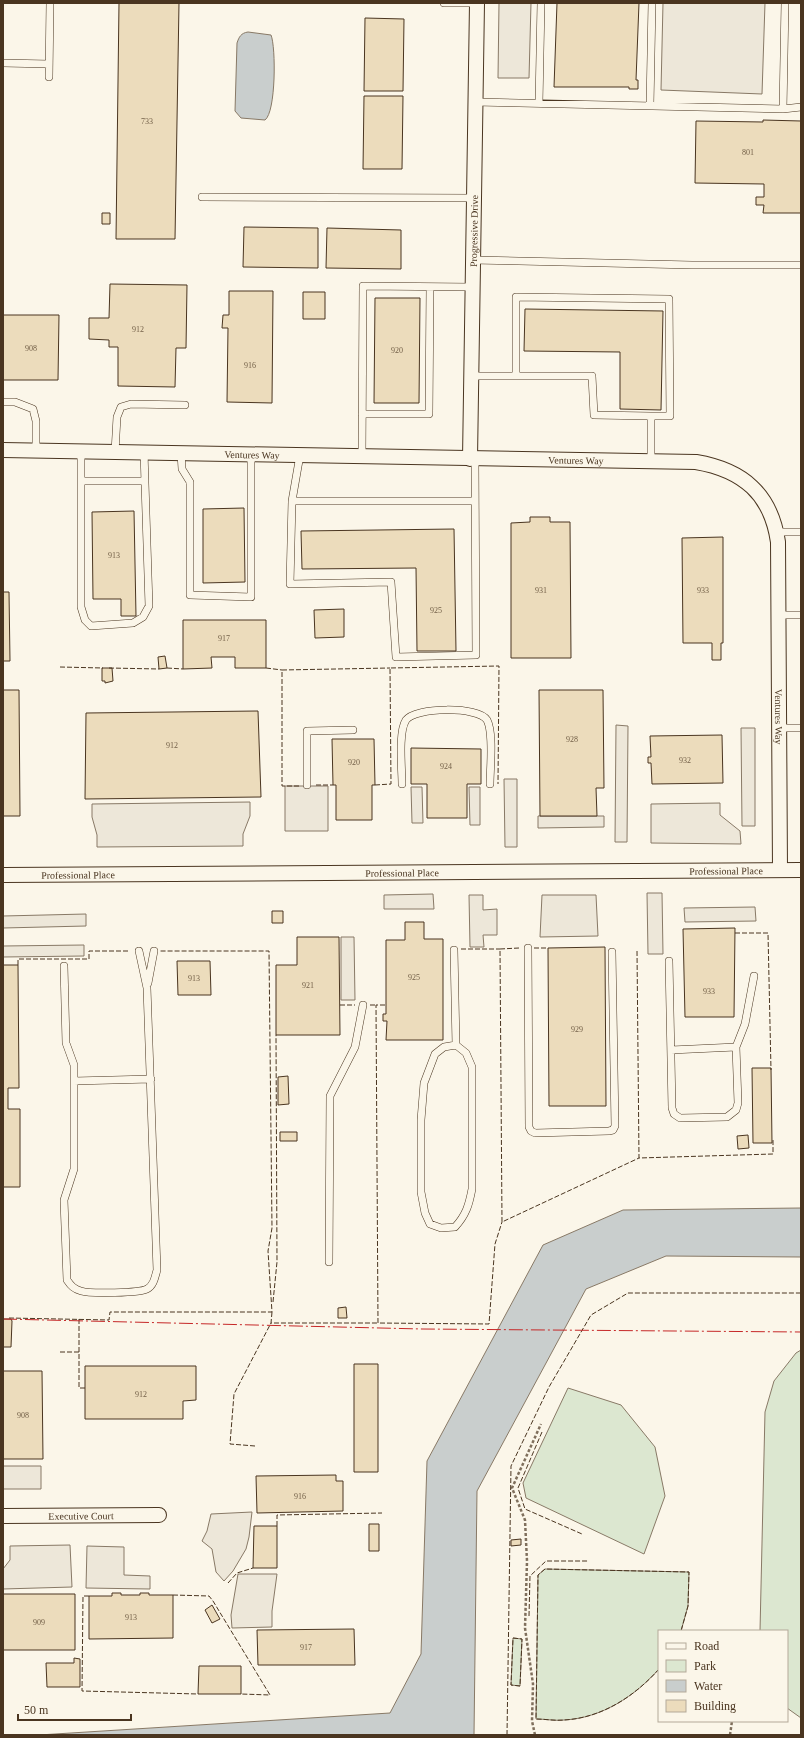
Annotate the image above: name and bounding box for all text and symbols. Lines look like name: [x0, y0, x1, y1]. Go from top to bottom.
house number: 733: [141, 117, 153, 126]
house number: 801: [742, 148, 754, 157]
street label: Progressive Drive: [468, 194, 480, 267]
house number: 912: [132, 325, 144, 334]
house number: 908: [25, 344, 37, 353]
house number: 920: [391, 346, 403, 355]
house number: 916: [244, 361, 256, 370]
street label: Ventures Way: [224, 449, 280, 461]
street label: Ventures Way: [548, 454, 604, 466]
house number: 913: [108, 551, 120, 560]
house number: 931: [535, 586, 547, 595]
house number: 933: [697, 586, 709, 595]
house number: 925: [430, 606, 442, 615]
house number: 917: [218, 634, 230, 643]
street label: Ventures Way: [773, 689, 784, 745]
house number: 928: [566, 735, 578, 744]
house number: 912: [166, 741, 178, 750]
house number: 932: [679, 756, 691, 765]
house number: 920: [348, 758, 360, 767]
house number: 924: [440, 762, 452, 771]
street label: Professional Place: [689, 865, 763, 877]
street label: Professional Place: [365, 867, 439, 879]
street label: Professional Place: [41, 869, 115, 881]
house number: 925: [408, 973, 420, 982]
house number: 913: [188, 974, 200, 983]
house number: 921: [302, 981, 314, 990]
house number: 933: [703, 987, 715, 996]
house number: 929: [571, 1025, 583, 1034]
house number: 912: [135, 1390, 147, 1399]
house number: 908: [17, 1411, 29, 1420]
house number: 916: [294, 1492, 306, 1501]
street label: Executive Court: [48, 1510, 114, 1522]
house number: 913: [125, 1613, 137, 1622]
house number: 909: [33, 1618, 45, 1627]
legend: [658, 1630, 788, 1722]
text: Road: [694, 1639, 719, 1653]
house number: 917: [300, 1643, 312, 1652]
text: Park: [694, 1659, 716, 1673]
text: Water: [694, 1679, 722, 1693]
scale bar: [18, 1696, 131, 1722]
text: Building: [694, 1699, 736, 1713]
text: 50 m: [24, 1703, 49, 1717]

